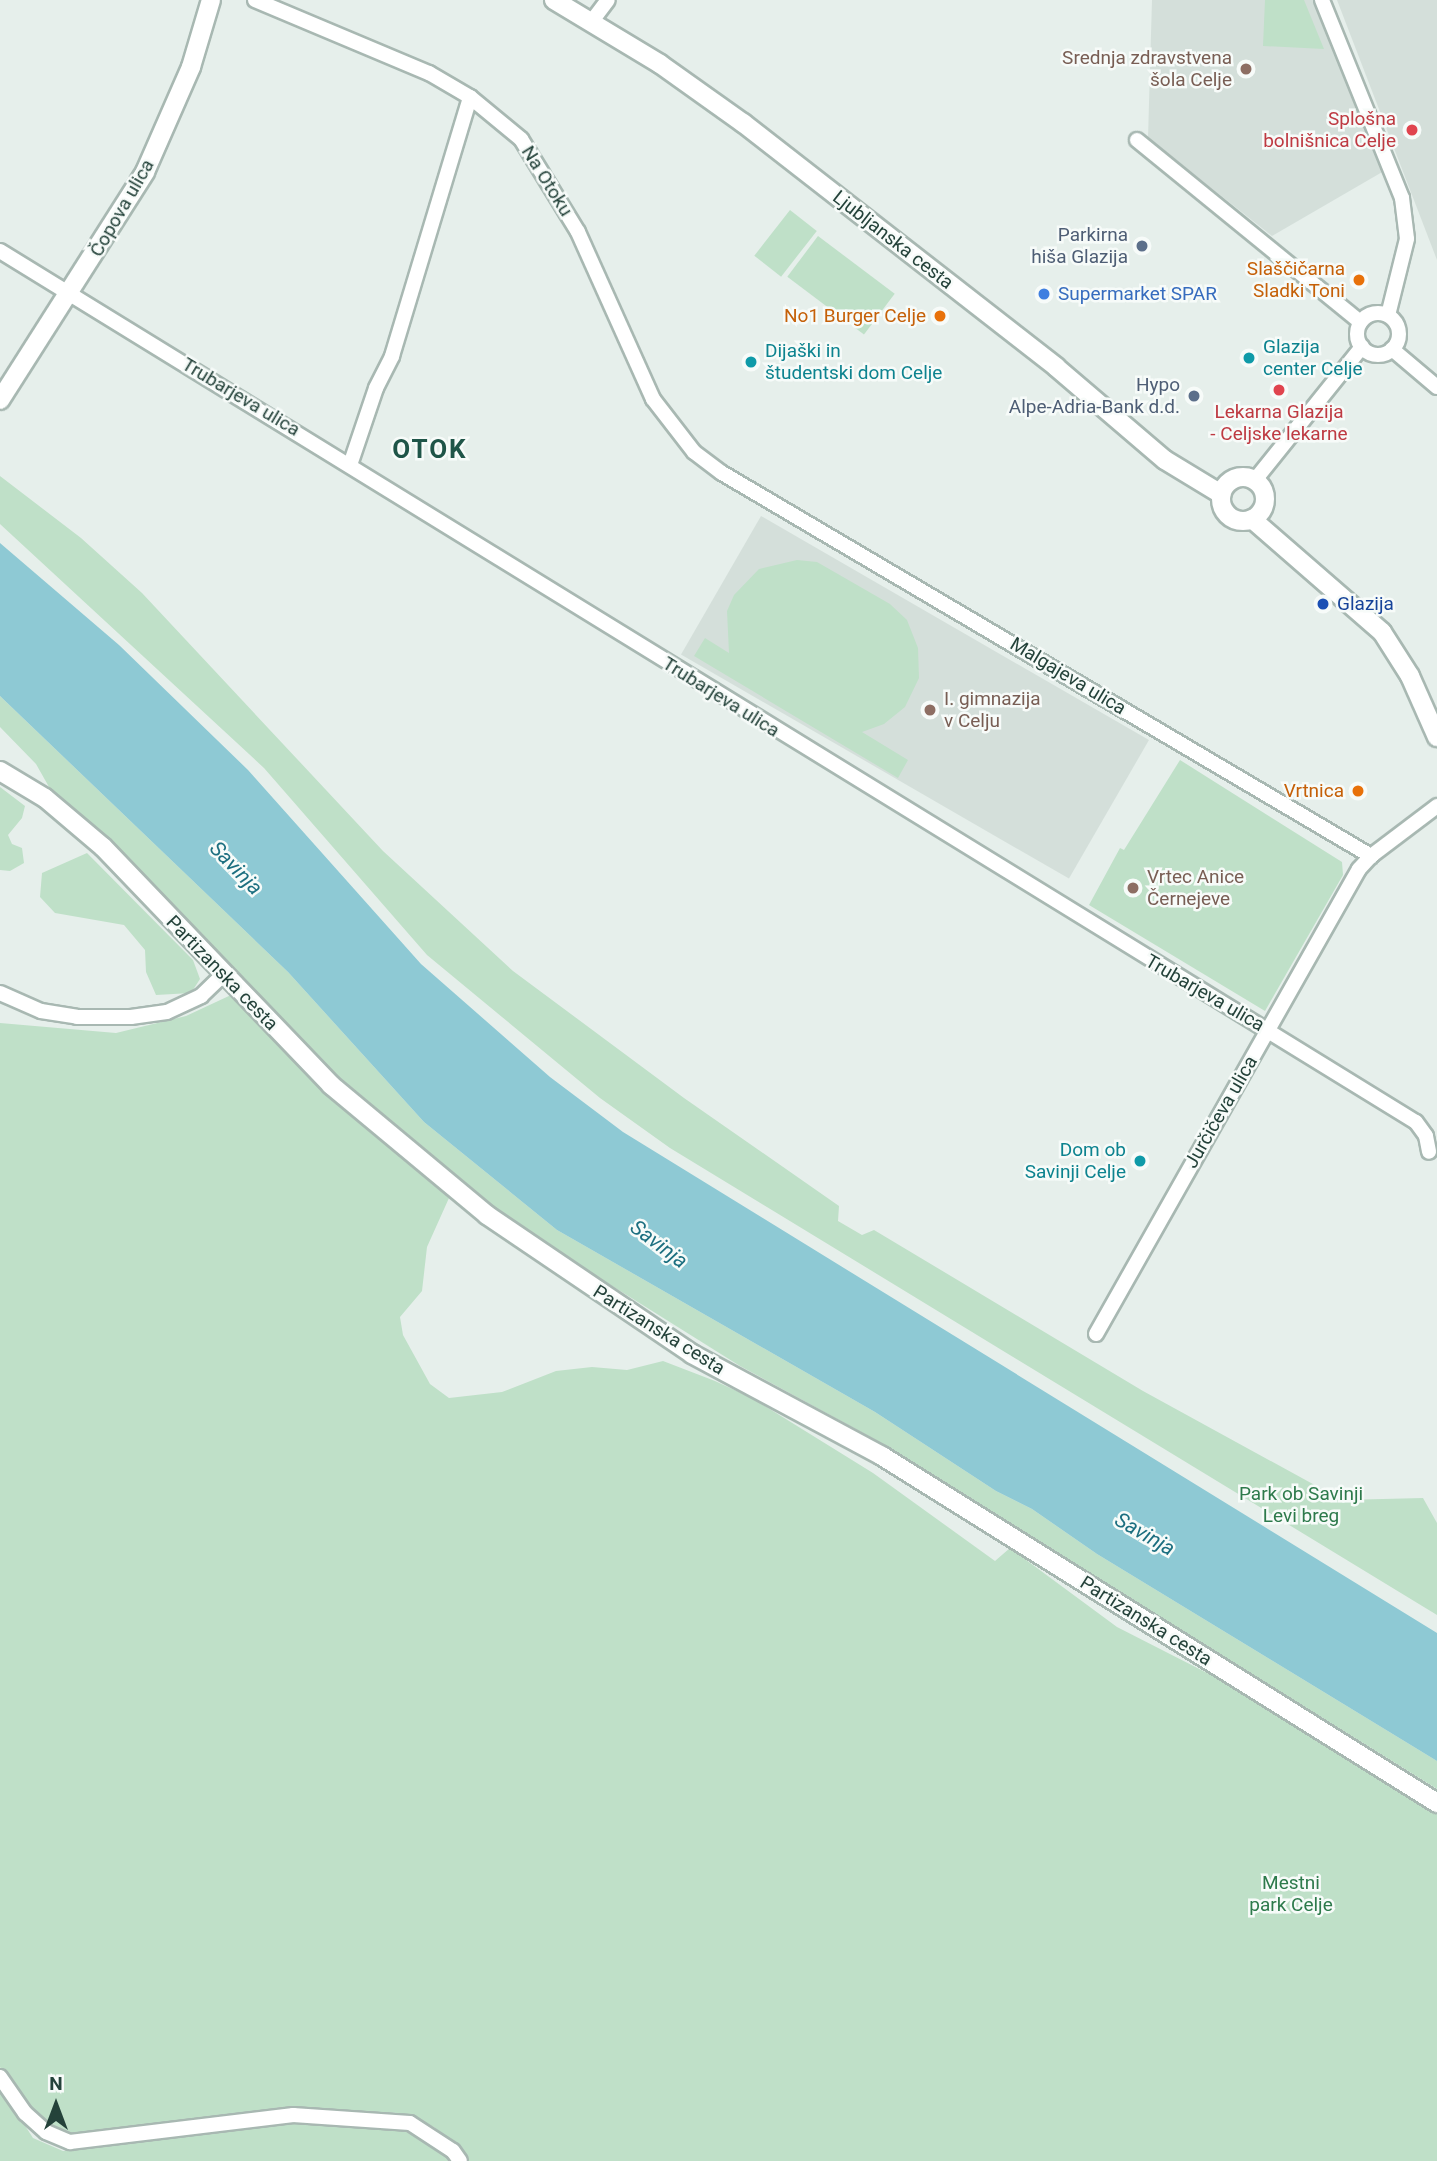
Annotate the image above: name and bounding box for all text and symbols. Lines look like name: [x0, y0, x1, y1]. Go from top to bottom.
place label: Srednja zdravstvena šola Celje: [1062, 47, 1232, 91]
marker: Srednja zdravstvena šola Celje: [1238, 61, 1254, 77]
place label: Splošna bolnišnica Celje: [1263, 108, 1396, 152]
marker: Splošna bolnišnica Celje: [1402, 120, 1422, 140]
street label: Na Otoku: [516, 142, 578, 220]
street label: Čopova ulica: [85, 155, 159, 261]
street label: Ljubljanska cesta: [828, 186, 958, 294]
place label: Parkirna hiša Glazija: [1031, 224, 1128, 268]
marker: Parkirna hiša Glazija: [1134, 238, 1150, 254]
place label: Slaščičarna Sladki Toni: [1247, 258, 1345, 302]
marker: Slaščičarna Sladki Toni: [1351, 272, 1367, 288]
place label: Supermarket SPAR: [1058, 283, 1217, 305]
marker: Supermarket SPAR: [1036, 286, 1052, 302]
place label: No1 Burger Celje: [784, 305, 926, 327]
marker: No1 Burger Celje: [932, 308, 948, 324]
place label: Glazija center Celje: [1263, 336, 1363, 380]
place label: Dijaški in študentski dom Celje: [765, 340, 942, 384]
marker: Glazija center Celje: [1241, 350, 1257, 366]
street label: Trubarjeva ulica: [178, 353, 304, 441]
marker: Dijaški in študentski dom Celje: [743, 354, 759, 370]
place label: Hypo Alpe-Adria-Bank d.d.: [1009, 374, 1180, 418]
marker: Lekarna Glazija - Celjske lekarne: [1271, 382, 1287, 398]
marker: Hypo Alpe-Adria-Bank d.d.: [1186, 388, 1202, 404]
place label: Lekarna Glazija - Celjske lekarne: [1210, 401, 1348, 445]
district label: OTOK: [393, 434, 467, 466]
place label: Glazija: [1337, 593, 1394, 615]
marker: Glazija: [1315, 596, 1331, 612]
street label: Malgajeva ulica: [1006, 632, 1130, 720]
street label: Trubarjeva ulica: [658, 652, 784, 742]
place label: I. gimnazija v Celju: [944, 688, 1041, 732]
marker: I. gimnazija v Celju: [922, 702, 938, 718]
place label: Vrtnica: [1284, 780, 1344, 802]
marker: Vrtnica: [1350, 783, 1366, 799]
water label: Savinja: [204, 836, 268, 900]
place label: Vrtec Anice Černejeve: [1147, 866, 1244, 910]
marker: Vrtec Anice Černejeve: [1125, 880, 1141, 896]
street label: Partizanska cesta: [161, 911, 283, 1035]
street label: Trubarjeva ulica: [1141, 950, 1269, 1036]
street label: Jurčičeva ulica: [1180, 1052, 1262, 1172]
place label: Dom ob Savinji Celje: [1025, 1139, 1126, 1183]
marker: Dom ob Savinji Celje: [1132, 1153, 1148, 1169]
water label: Savinja: [625, 1214, 693, 1274]
street label: Partizanska cesta: [589, 1280, 729, 1380]
park label: Park ob Savinji Levi breg: [1239, 1483, 1363, 1527]
water label: Savinja: [1111, 1507, 1179, 1561]
street label: Partizanska cesta: [1076, 1571, 1216, 1671]
park label: Mestni park Celje: [1249, 1872, 1333, 1916]
north arrow: [21, 2070, 91, 2140]
text: N: [49, 2072, 63, 2095]

